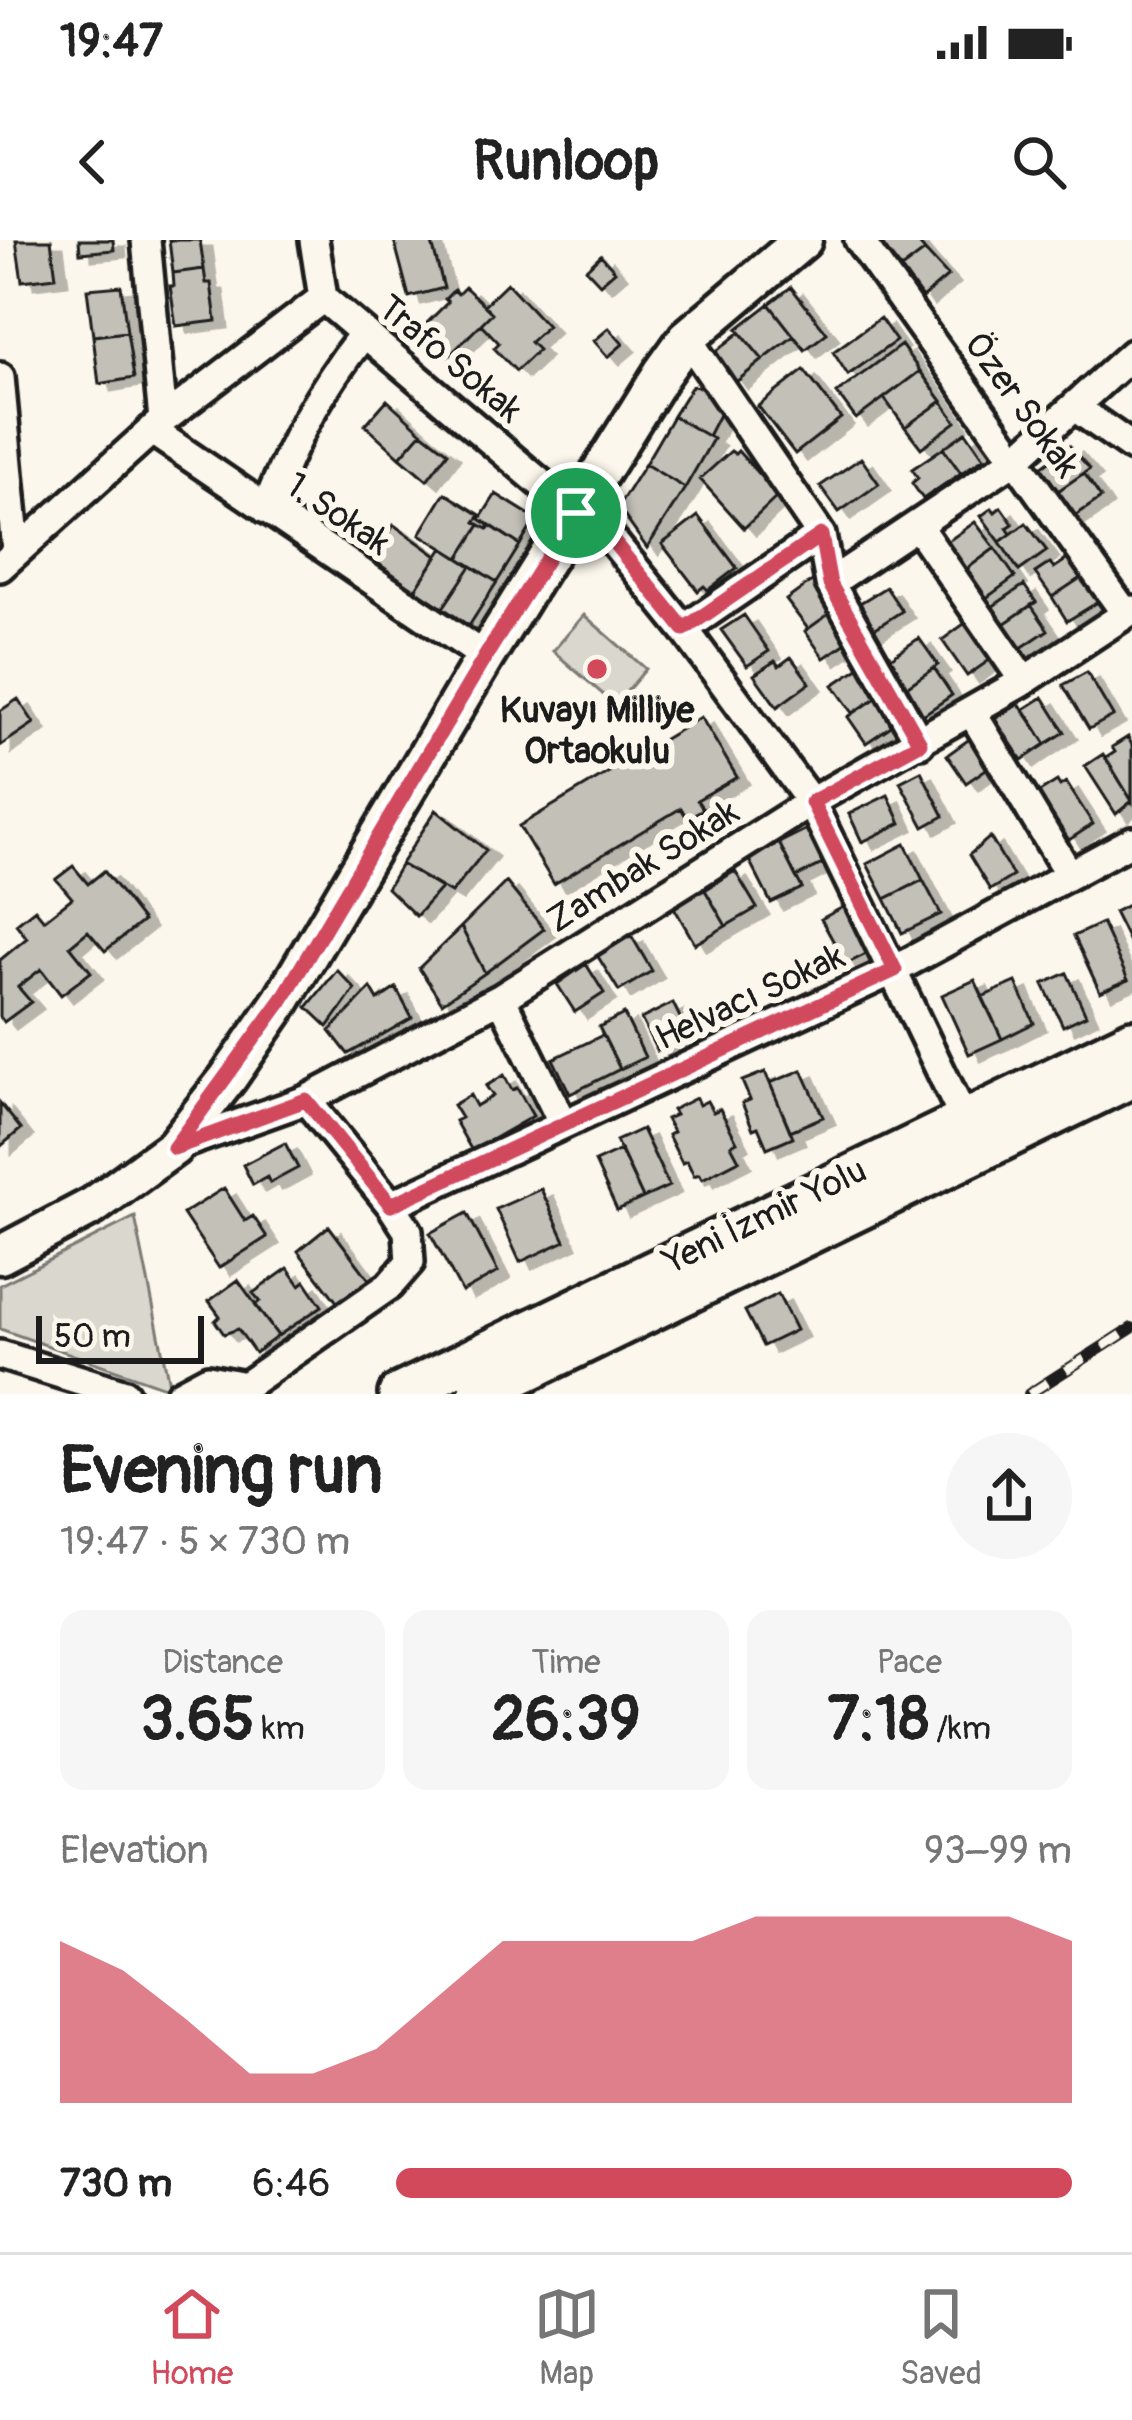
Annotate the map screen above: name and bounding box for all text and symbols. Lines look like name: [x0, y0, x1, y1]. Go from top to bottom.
text: 19:47: [60, 14, 163, 70]
text: Runloop: [473, 128, 659, 196]
icon: back: [60, 129, 126, 195]
icon: search: [1006, 129, 1072, 195]
street label: Trafo Sokak: [368, 285, 532, 433]
street label: Özer Sokak: [954, 324, 1090, 486]
pin: [525, 462, 627, 564]
street label: 1. Sokak: [277, 463, 399, 565]
icon: arrive: [543, 480, 609, 546]
marker: Kuvayı Milliye Ortaokulu: [584, 656, 610, 682]
place label: Kuvayı Milliye Ortaokulu: [500, 688, 695, 774]
street label: Zambak Sokak: [539, 789, 747, 943]
street label: Helvacı Sokak: [648, 934, 852, 1060]
street label: Yeni İzmir Yolu: [655, 1148, 874, 1285]
scale bar: [36, 1310, 204, 1363]
text: 50 m: [54, 1316, 131, 1357]
text: Evening run: [60, 1430, 383, 1513]
button: share: [946, 1433, 1072, 1559]
text: 19:47 · 5 × 730 m: [60, 1517, 350, 1566]
text: Distance: [162, 1642, 283, 1683]
text: Time: [532, 1642, 600, 1683]
text: Pace: [877, 1642, 942, 1683]
text: 3.65: [141, 1683, 255, 1758]
text: 26:39: [492, 1683, 640, 1758]
text: 7:18: [828, 1683, 929, 1758]
text: km: [255, 1708, 305, 1749]
text: /km: [929, 1708, 991, 1749]
text: Elevation: [60, 1826, 209, 1875]
text: 93–99 m: [924, 1826, 1072, 1875]
text: 730 m: [60, 2159, 172, 2208]
text: 6:46: [252, 2159, 330, 2208]
tab: Home: [150, 2281, 233, 2394]
tab: Map: [534, 2281, 600, 2394]
tab: Saved: [900, 2281, 982, 2394]

